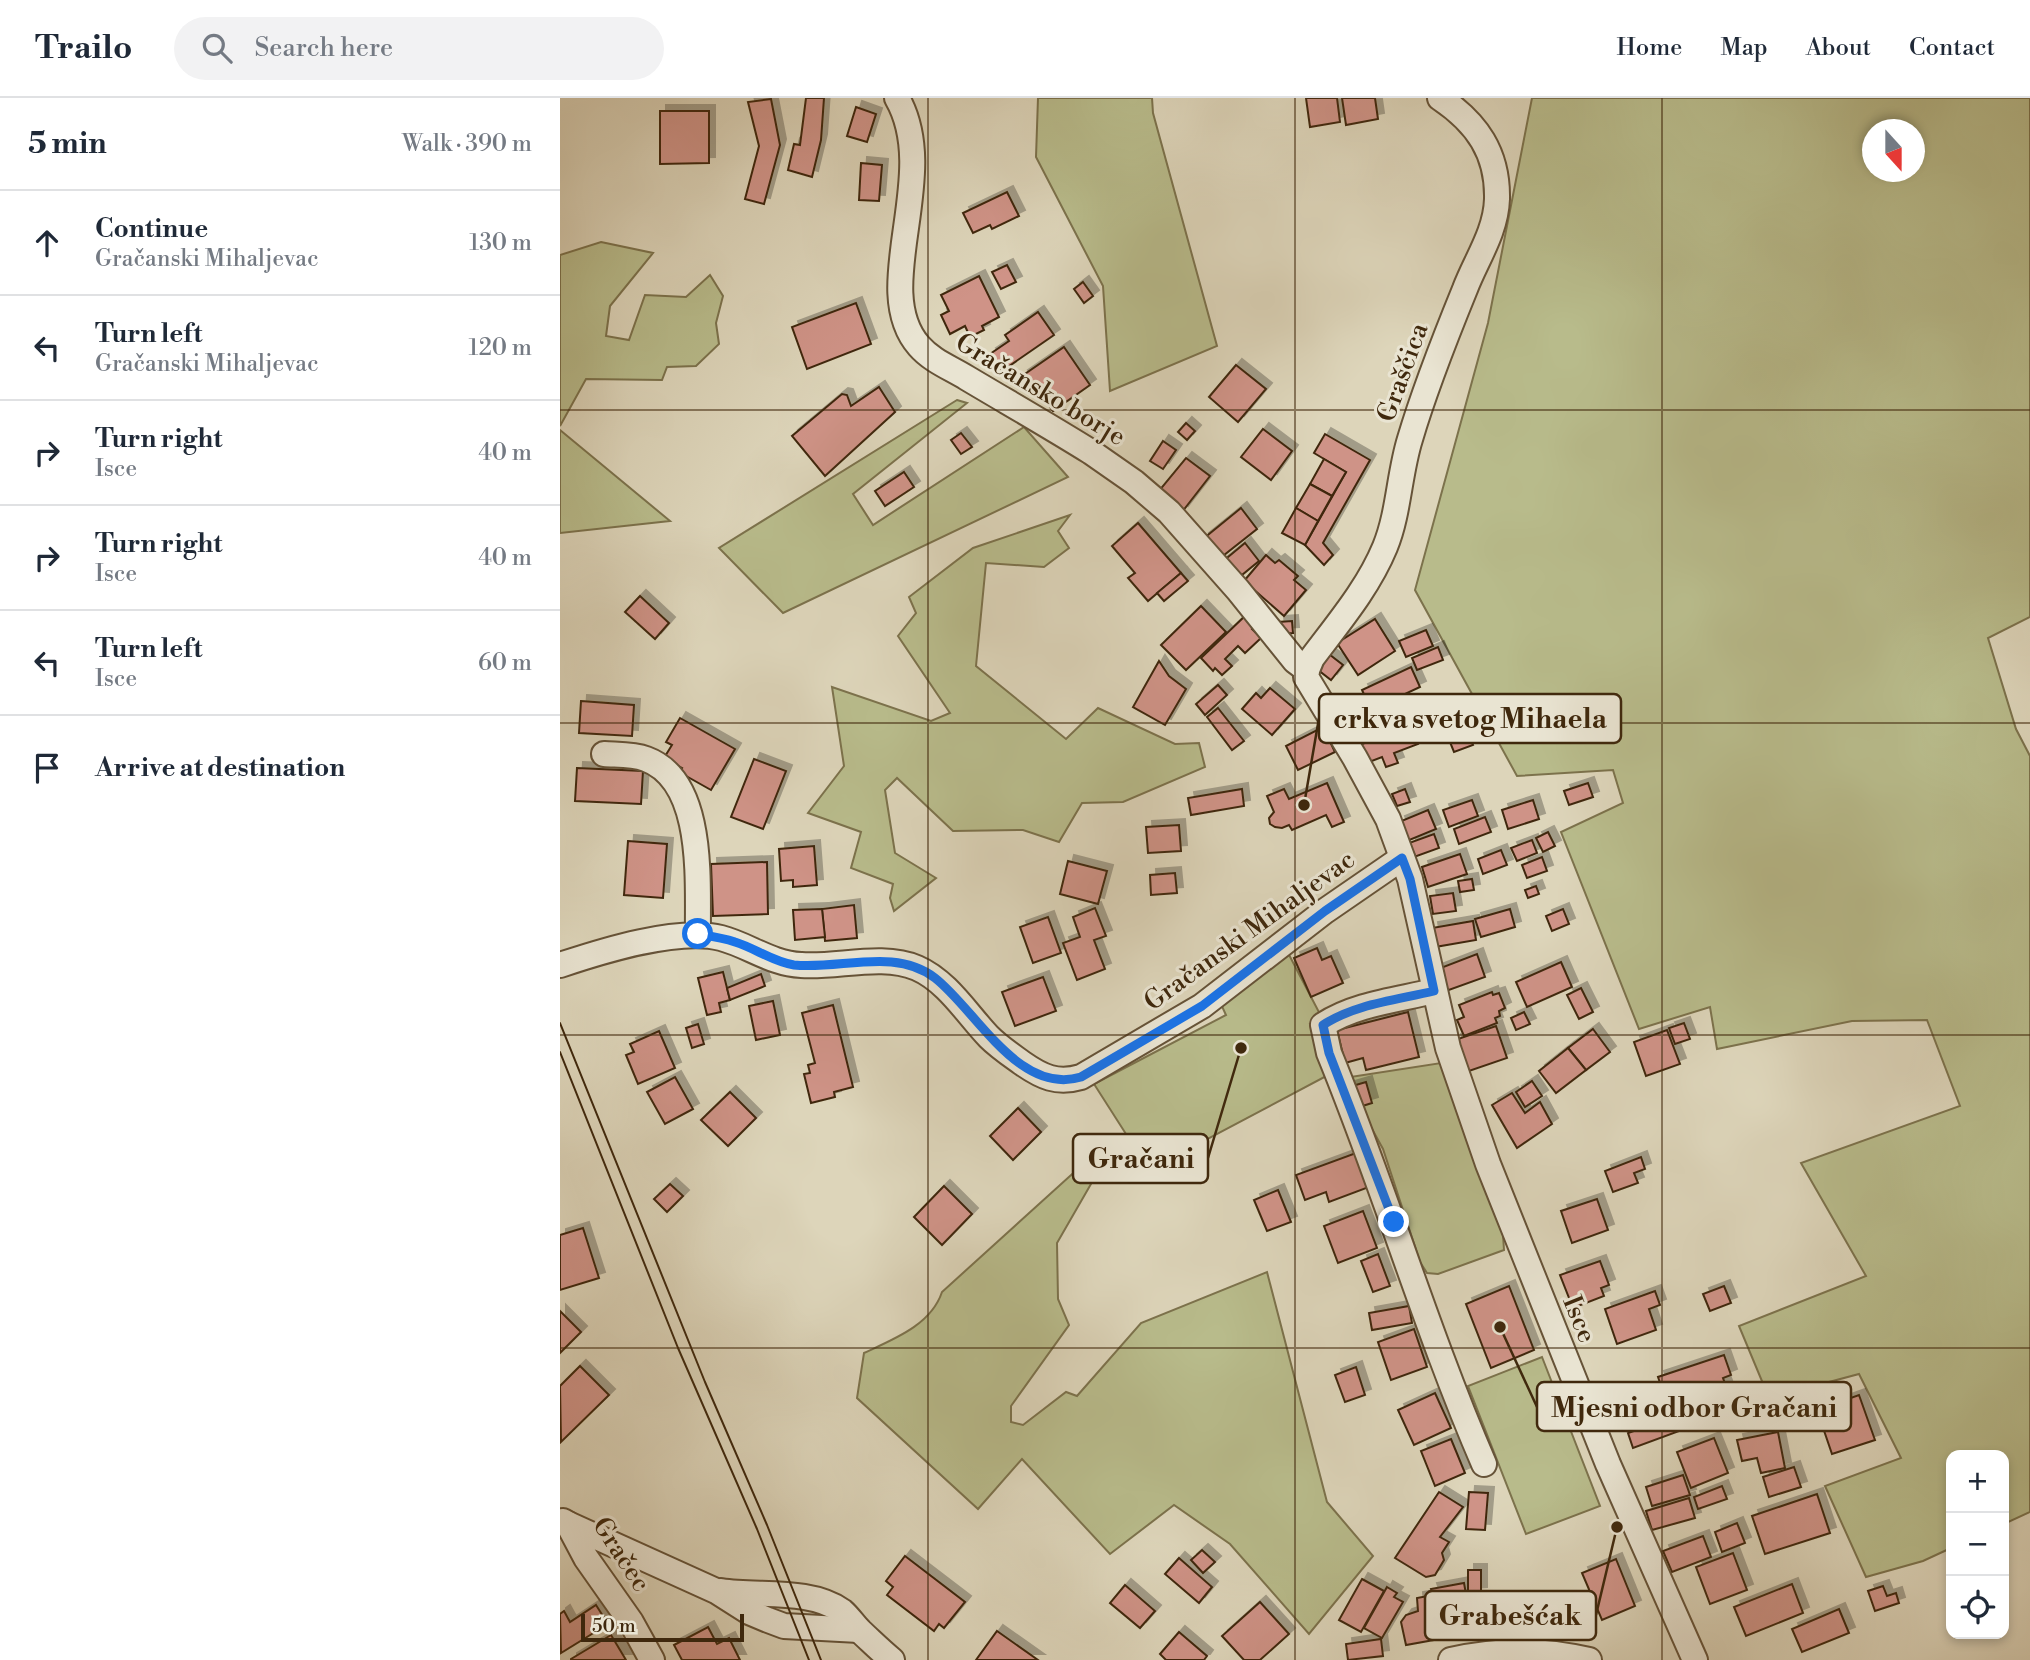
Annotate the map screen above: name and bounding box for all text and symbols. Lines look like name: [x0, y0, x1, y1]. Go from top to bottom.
search box: [174, 17, 664, 80]
text: Trailo: [35, 28, 132, 69]
icon: search: [198, 29, 236, 67]
text: Search here: [254, 32, 393, 64]
text: Home: [1617, 33, 1682, 63]
text: Map: [1720, 33, 1768, 63]
text: About: [1806, 33, 1871, 63]
text: Contact: [1909, 33, 1995, 63]
north arrow: [1862, 119, 1925, 182]
text: 5 min: [28, 125, 107, 163]
text: Walk · 390 m: [402, 130, 532, 158]
text: Continue: [95, 213, 208, 245]
icon: ahead: [28, 224, 66, 262]
text: 130 m: [469, 229, 532, 257]
text: Gračanski Mihaljevac: [95, 245, 319, 273]
text: Turn left: [95, 318, 203, 350]
street label: Graščica: [1370, 318, 1436, 426]
street label: Gračansko borje: [950, 327, 1131, 453]
icon: left: [28, 329, 66, 367]
text: 120 m: [468, 334, 532, 362]
text: Gračanski Mihaljevac: [95, 350, 319, 378]
text: Turn right: [95, 423, 223, 455]
icon: right: [28, 434, 66, 472]
text: 40 m: [478, 439, 532, 467]
text: Isce: [95, 455, 137, 483]
text: Turn right: [95, 528, 223, 560]
icon: right: [28, 539, 66, 577]
text: 40 m: [478, 544, 532, 572]
text: Isce: [95, 560, 137, 588]
text: Turn left: [95, 633, 203, 665]
icon: left: [28, 644, 66, 682]
text: 60 m: [478, 649, 532, 677]
text: Isce: [95, 665, 137, 693]
callout: crkva svetog Mihaela: [1319, 694, 1621, 743]
text: crkva svetog Mihaela: [1333, 702, 1608, 737]
icon: arrive: [28, 749, 66, 787]
text: Arrive at destination: [95, 752, 345, 784]
street label: Gračanski Mihaljevac: [1138, 844, 1361, 1018]
route start: [682, 918, 713, 949]
callout: Gračani: [1073, 1134, 1208, 1183]
text: Gračani: [1087, 1142, 1195, 1177]
route end: [1378, 1206, 1409, 1237]
street label: Isce: [1555, 1291, 1603, 1347]
callout: Mjesni odbor Gračani: [1537, 1382, 1851, 1431]
text: Mjesni odbor Gračani: [1551, 1391, 1837, 1426]
map controls: [1946, 1450, 2009, 1639]
button: +: [1946, 1450, 2009, 1513]
street label: Gračec: [585, 1511, 657, 1598]
button: −: [1946, 1513, 2009, 1576]
button: locate: [1946, 1576, 2009, 1639]
callout: Grabešćak: [1425, 1591, 1596, 1640]
text: Grabešćak: [1439, 1599, 1582, 1634]
scale bar: [581, 1611, 744, 1643]
text: 50 m: [592, 1614, 636, 1638]

